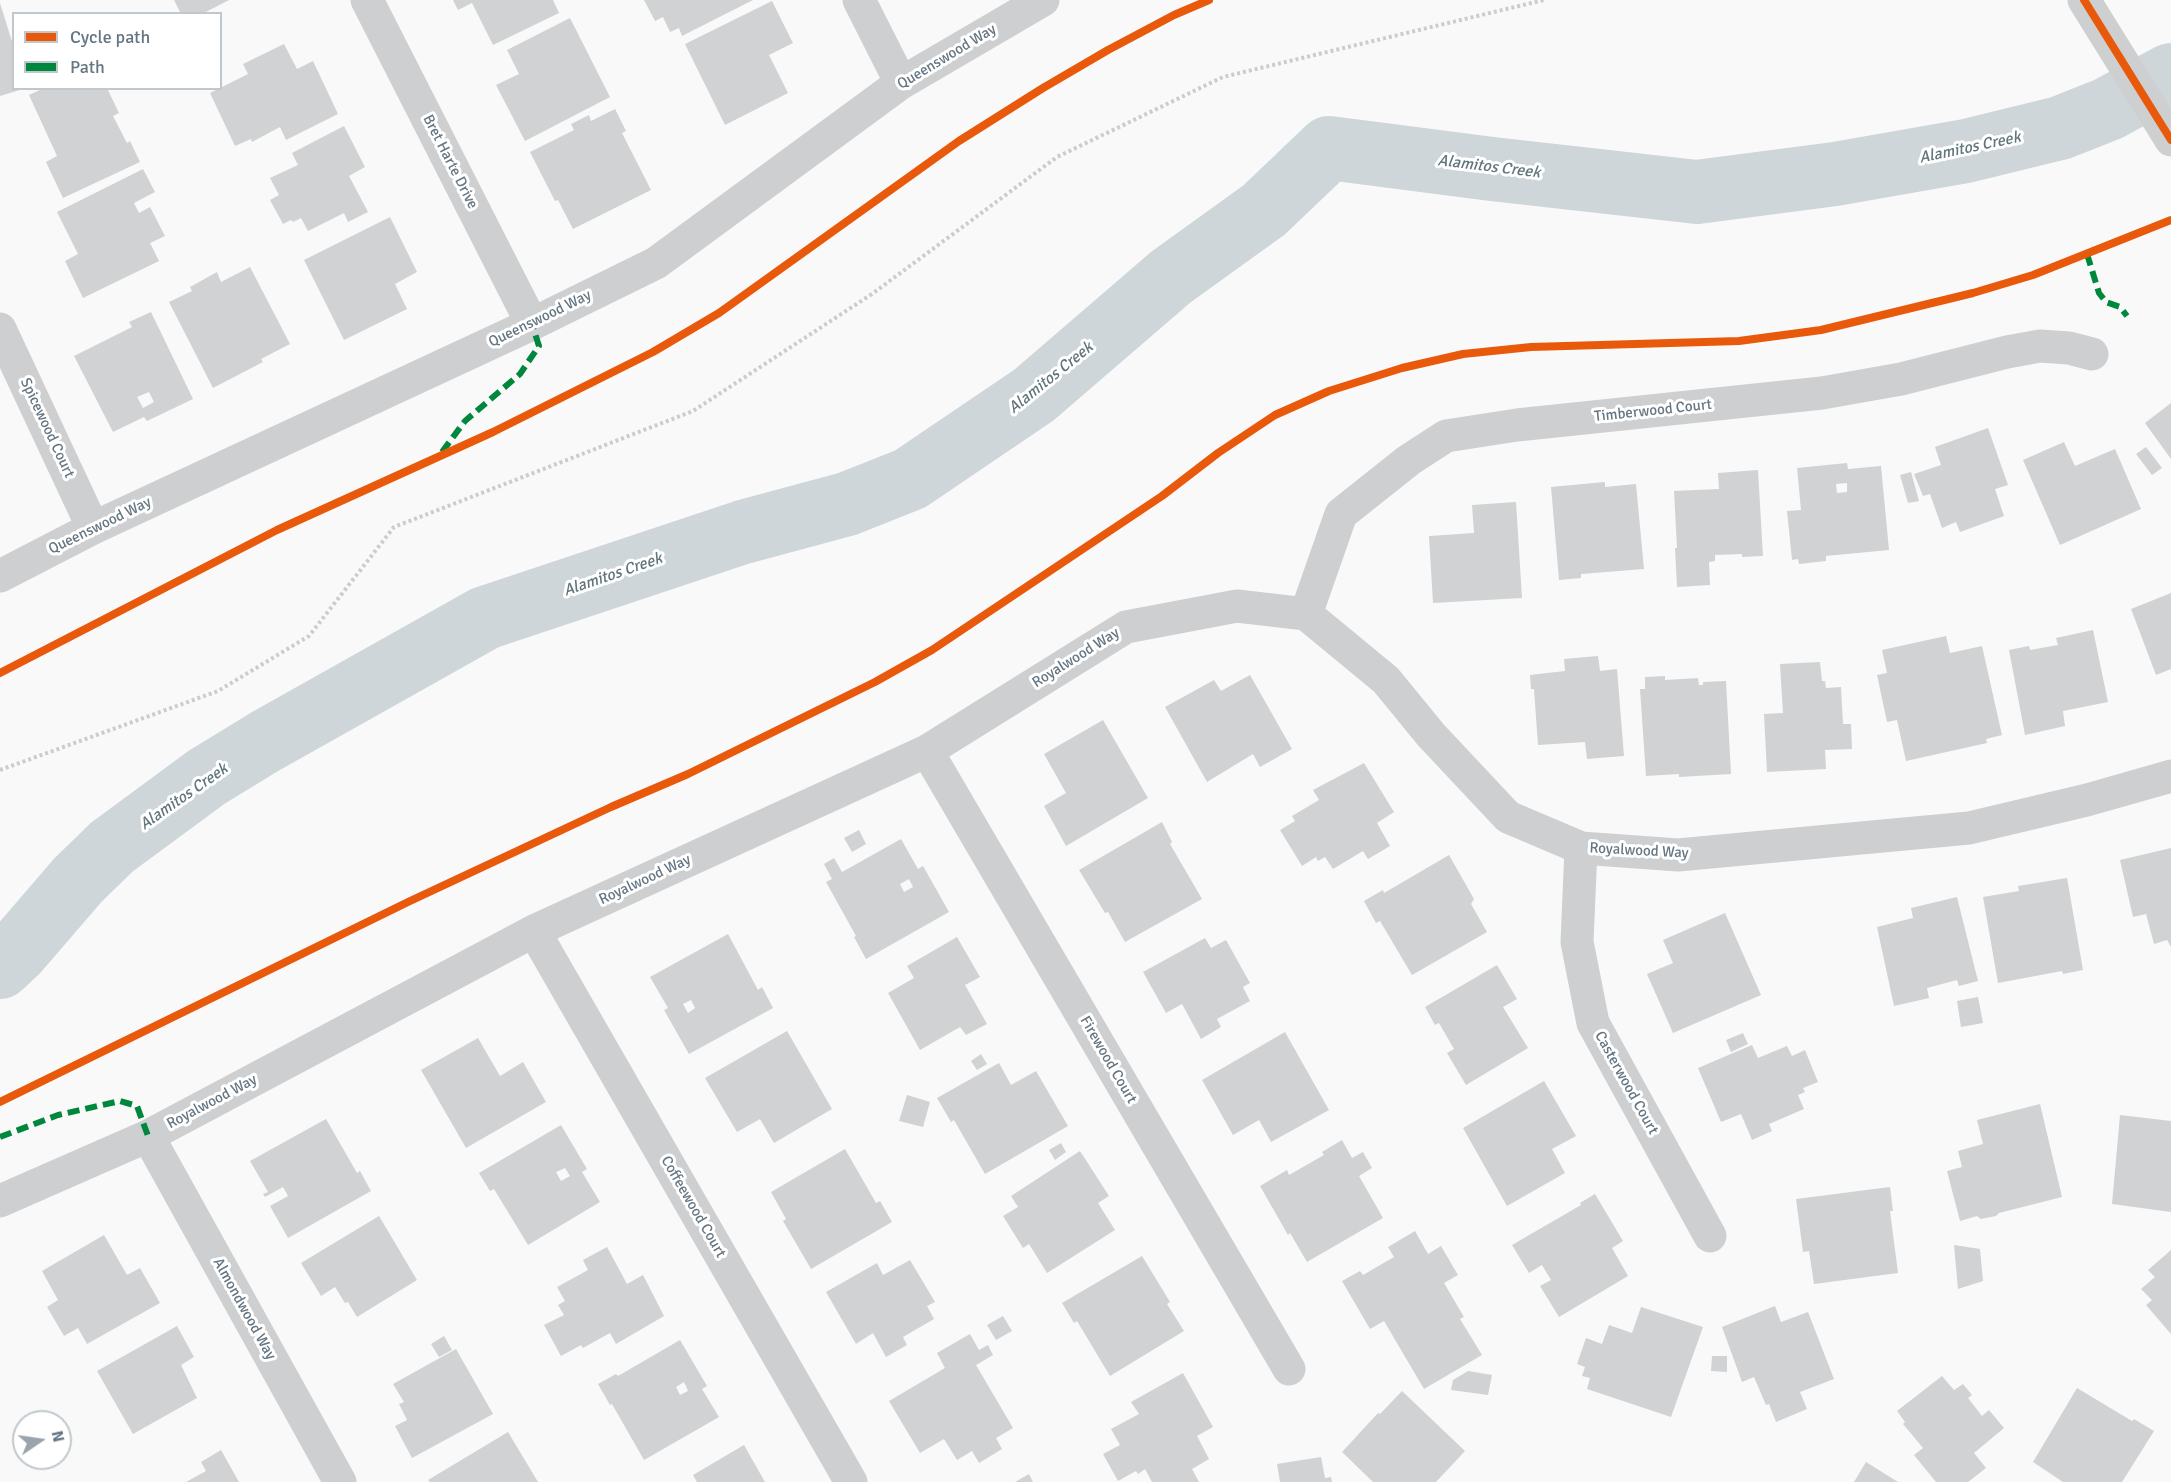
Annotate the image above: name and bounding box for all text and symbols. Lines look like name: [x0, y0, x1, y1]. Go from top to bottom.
legend: [12, 12, 222, 90]
street label: Queenswood Way: [894, 20, 1000, 94]
text: Cycle path: [70, 26, 150, 48]
text: Path: [70, 56, 105, 78]
street label: Bret Harte Drive: [419, 112, 481, 212]
water label: Alamitos Creek: [1918, 128, 2022, 168]
water label: Alamitos Creek: [1437, 151, 1541, 183]
street label: Queenswood Way: [486, 286, 594, 352]
water label: Alamitos Creek: [1005, 338, 1097, 418]
street label: Spicewood Court: [16, 375, 78, 481]
street label: Timberwood Court: [1593, 396, 1713, 426]
street label: Queenswood Way: [46, 493, 154, 559]
water label: Alamitos Creek: [561, 549, 665, 601]
street label: Royalwood Way: [1029, 624, 1123, 692]
water label: Alamitos Creek: [136, 760, 232, 834]
street label: Royalwood Way: [1589, 839, 1689, 863]
street label: Royalwood Way: [596, 851, 694, 909]
street label: Firewood Court: [1076, 1013, 1140, 1107]
street label: Casterwood Court: [1590, 1028, 1662, 1138]
street label: Royalwood Way: [164, 1071, 260, 1133]
street label: Coffeewood Court: [657, 1153, 729, 1261]
street label: Almondwood Way: [209, 1255, 279, 1363]
north arrow: [12, 1410, 72, 1470]
text: N: [47, 1429, 69, 1444]

